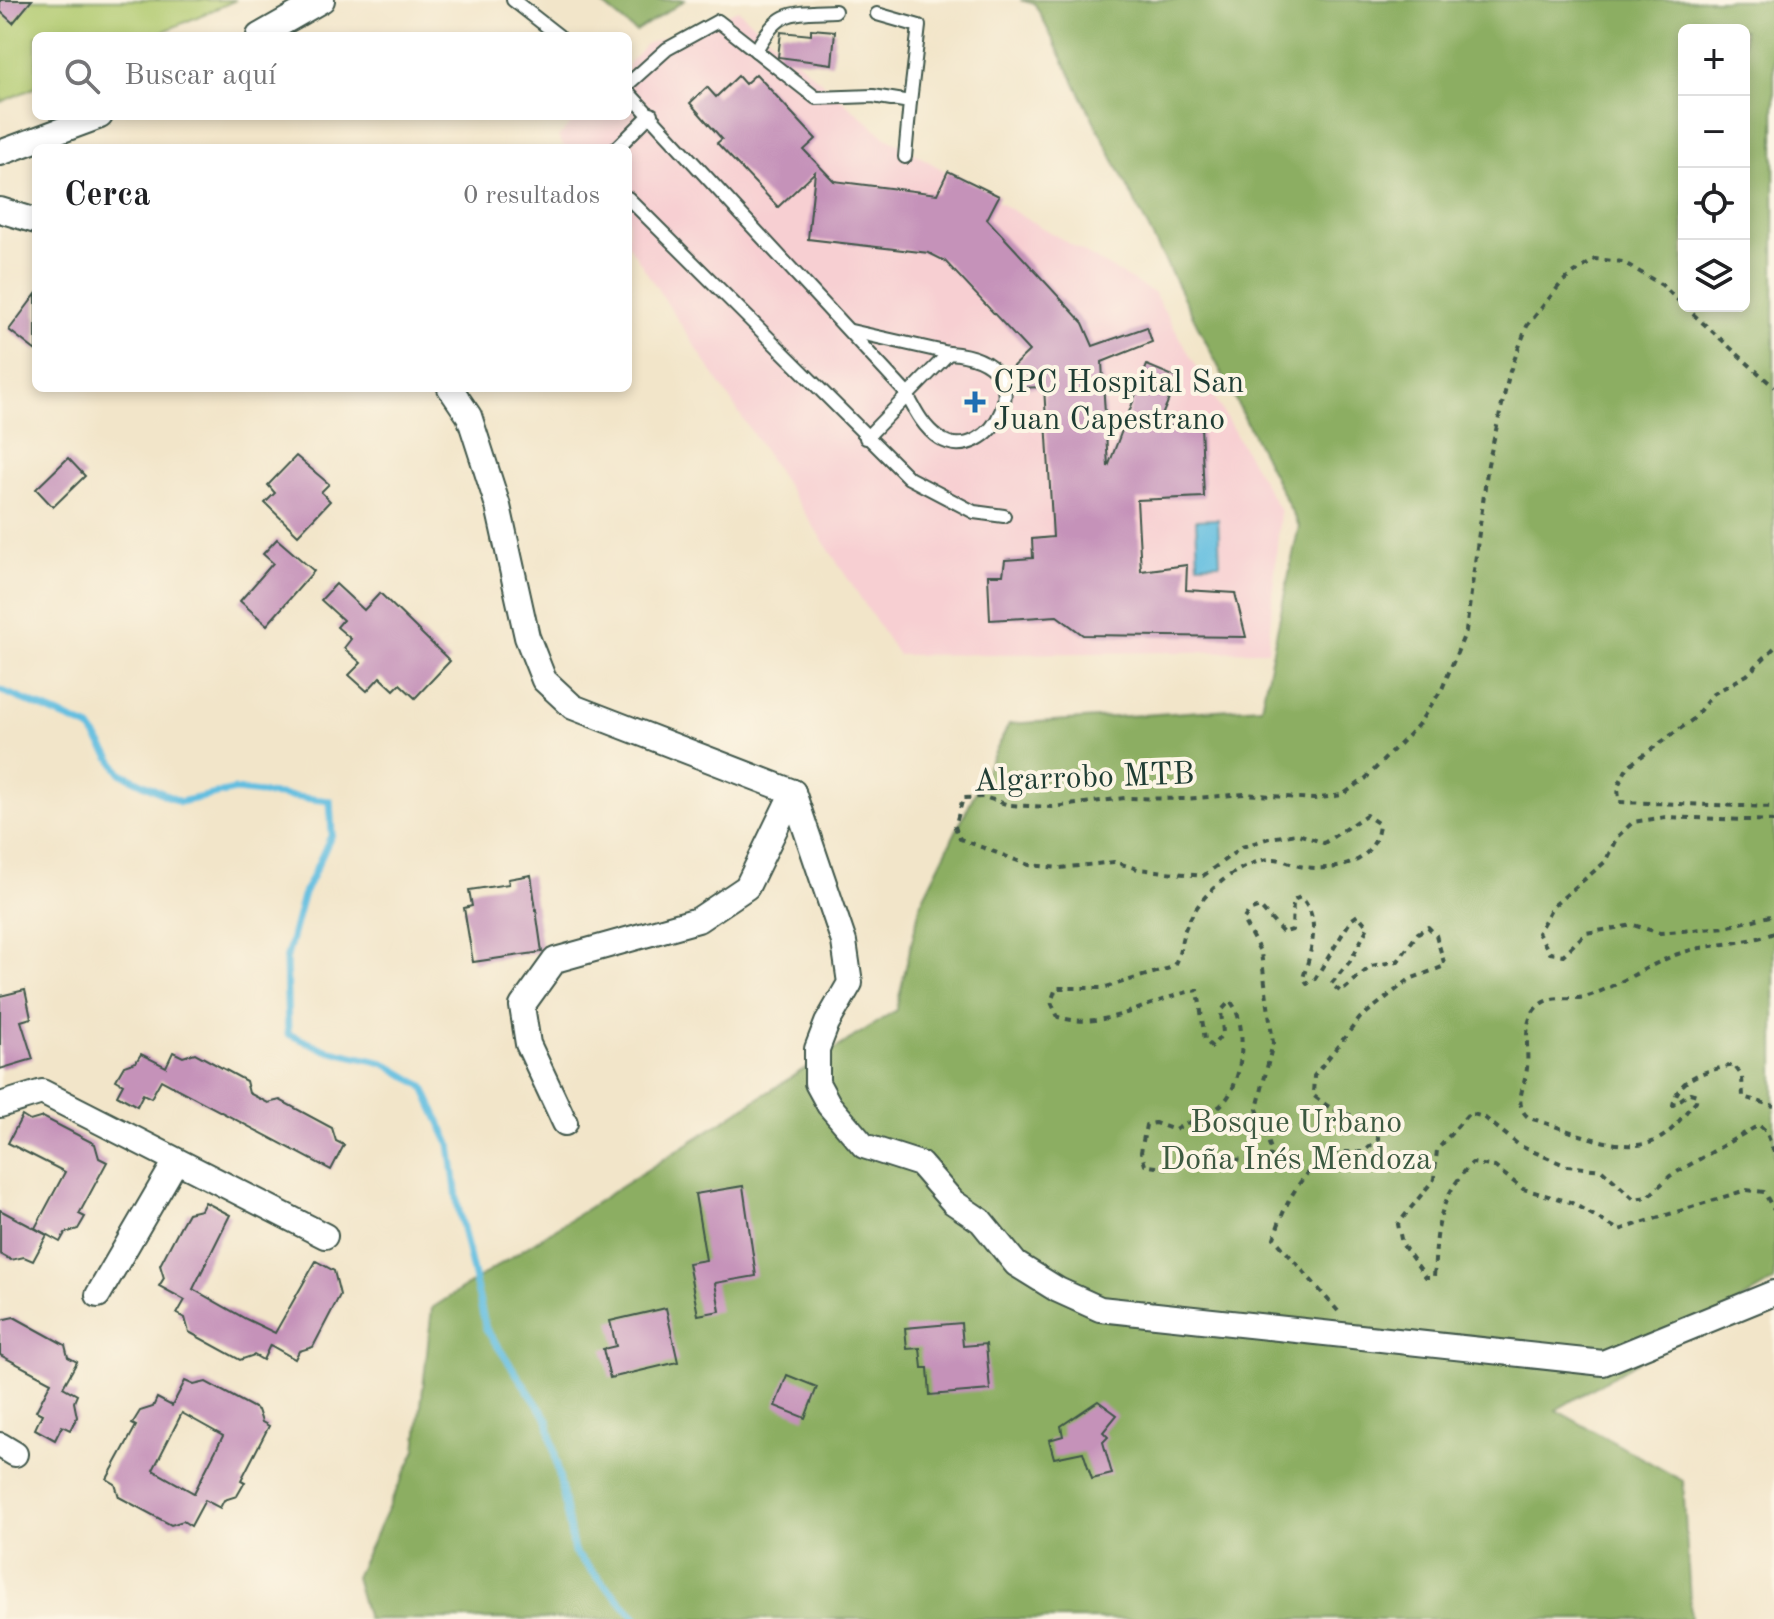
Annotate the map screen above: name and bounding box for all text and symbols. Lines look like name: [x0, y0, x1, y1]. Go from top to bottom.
map controls: [1678, 24, 1750, 312]
button: +: [1678, 24, 1750, 96]
search box: [32, 32, 632, 120]
icon: search: [60, 54, 104, 98]
text: Buscar aquí: [124, 61, 276, 91]
button: −: [1678, 96, 1750, 168]
button: locate: [1678, 168, 1750, 240]
text: Cerca: [64, 179, 150, 213]
text: 0 resultados: [463, 183, 600, 209]
button: layers: [1678, 240, 1750, 312]
place label: CPC Hospital San Juan Capestrano: [993, 368, 1244, 437]
marker: CPC Hospital San Juan Capestrano: [964, 391, 986, 413]
street label: Algarrobo MTB: [973, 759, 1195, 799]
park label: Bosque Urbano Doña Inés Mendoza: [1160, 1108, 1432, 1177]

